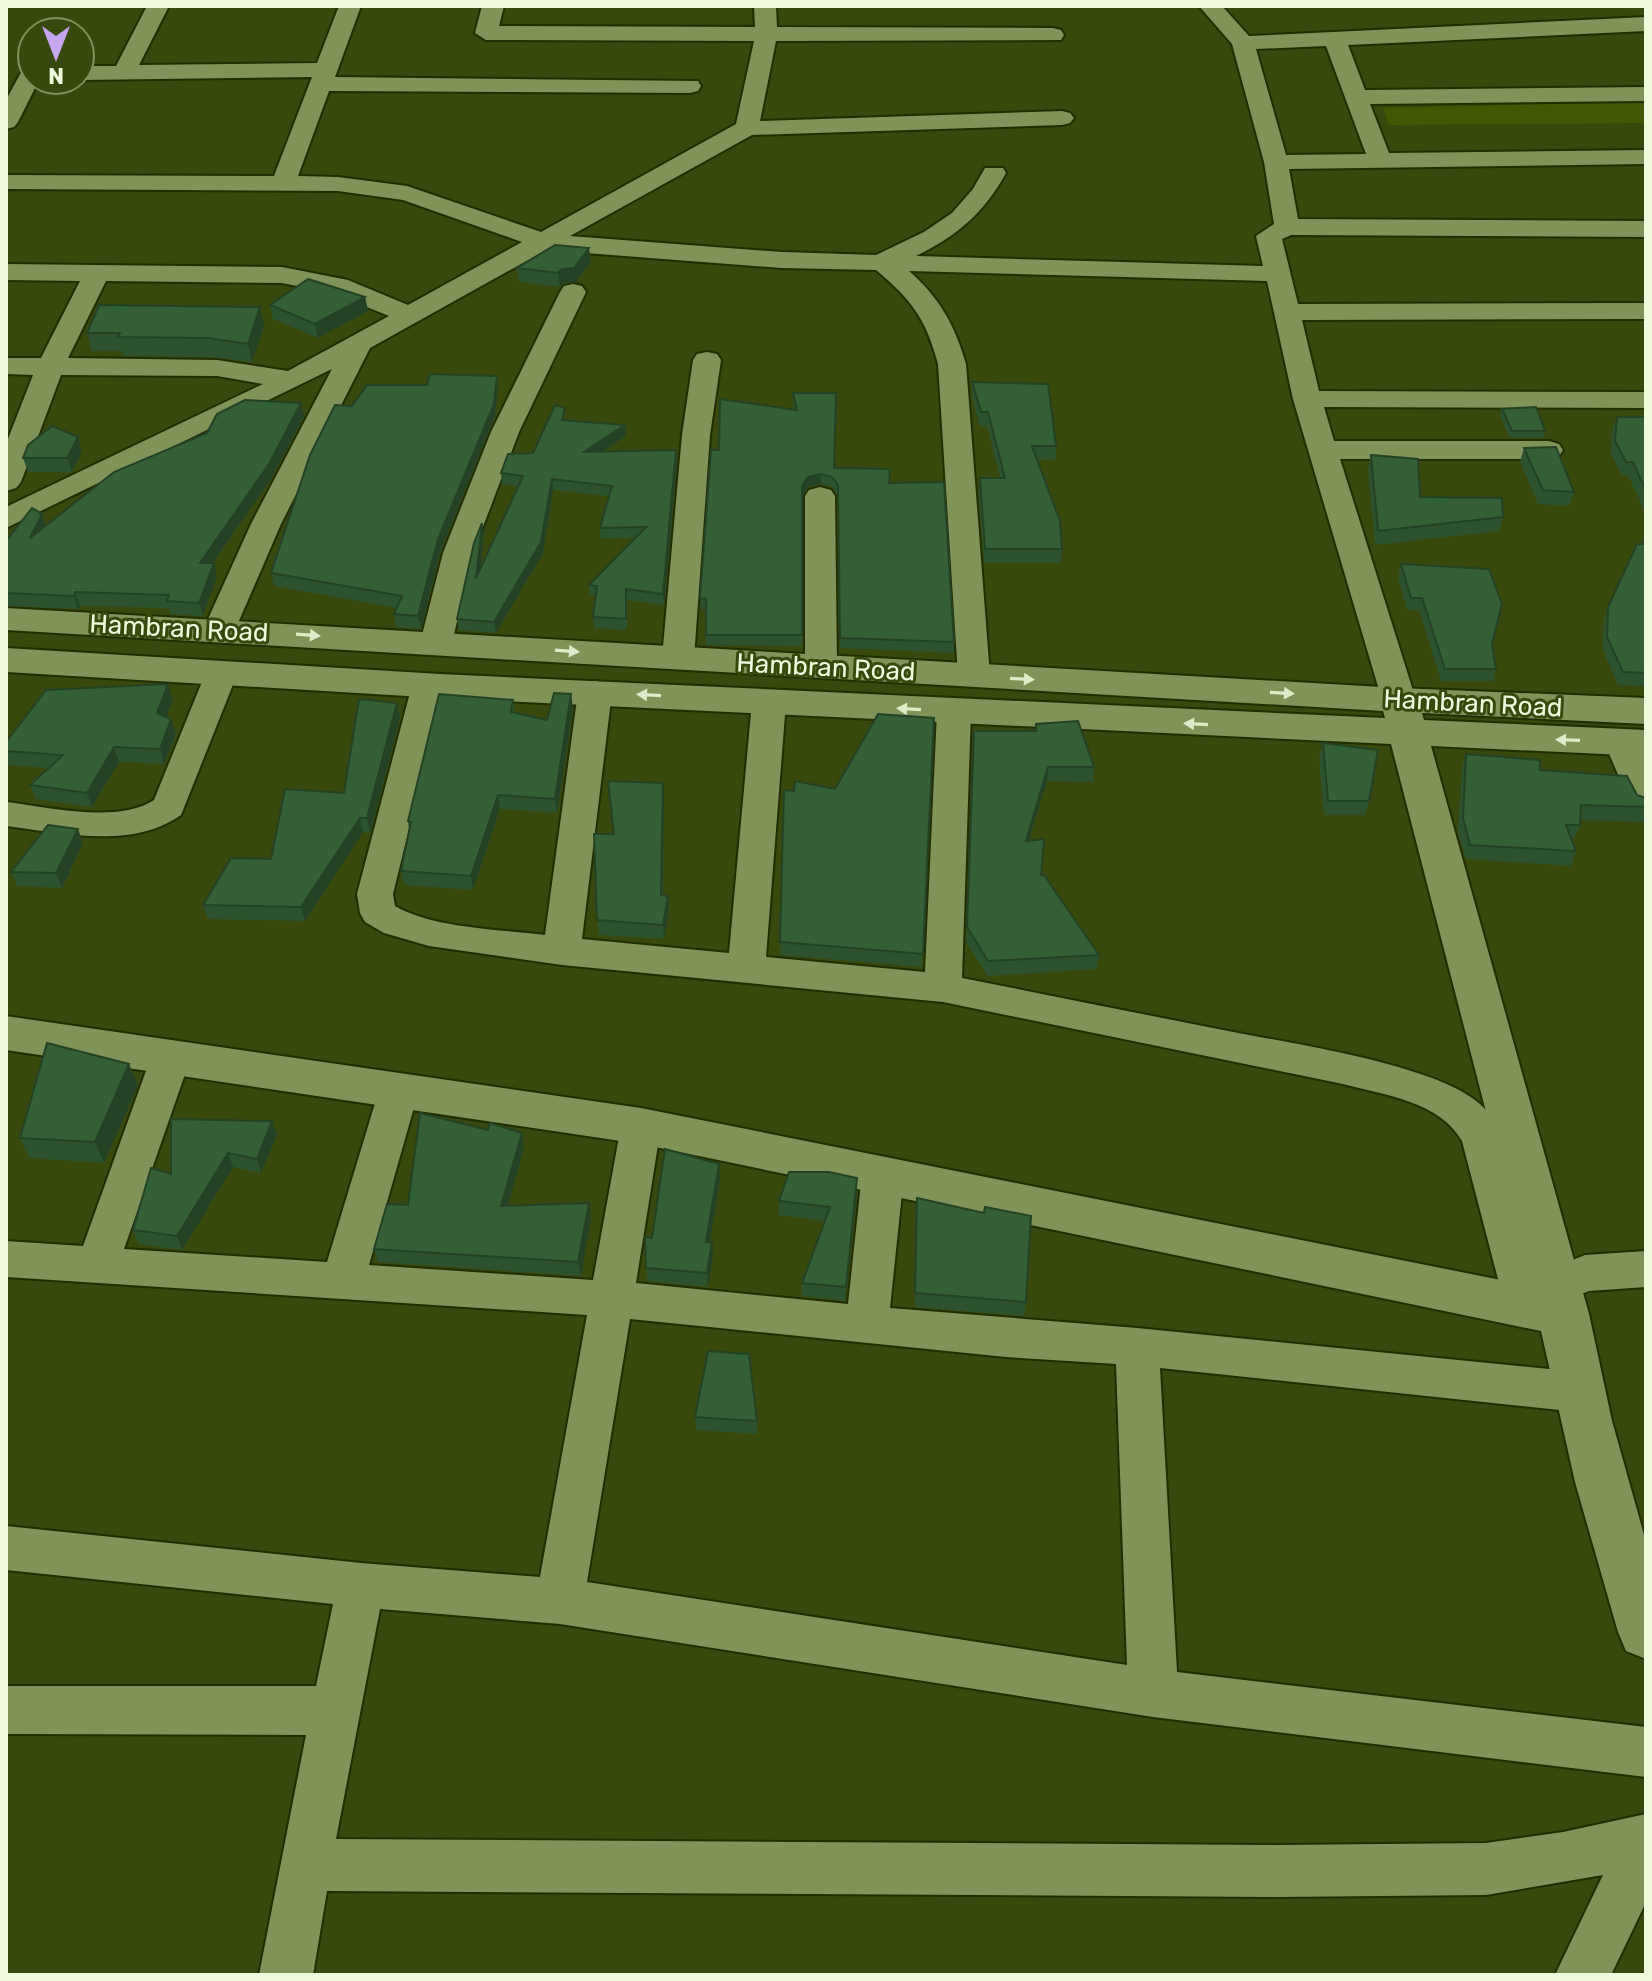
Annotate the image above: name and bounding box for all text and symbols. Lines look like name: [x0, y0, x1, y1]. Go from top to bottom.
north arrow: [16, 16, 96, 96]
text: N: [48, 62, 64, 89]
street label: Hambran Road: [89, 608, 269, 649]
one-way arrow: [296, 629, 321, 642]
one-way arrow: [555, 645, 580, 658]
street label: Hambran Road: [736, 647, 916, 688]
one-way arrow: [1010, 672, 1035, 685]
street label: Hambran Road: [1383, 683, 1563, 724]
one-way arrow: [1270, 687, 1295, 700]
one-way arrow: [636, 688, 661, 701]
one-way arrow: [896, 703, 921, 716]
one-way arrow: [1183, 717, 1208, 730]
one-way arrow: [1555, 733, 1580, 746]

